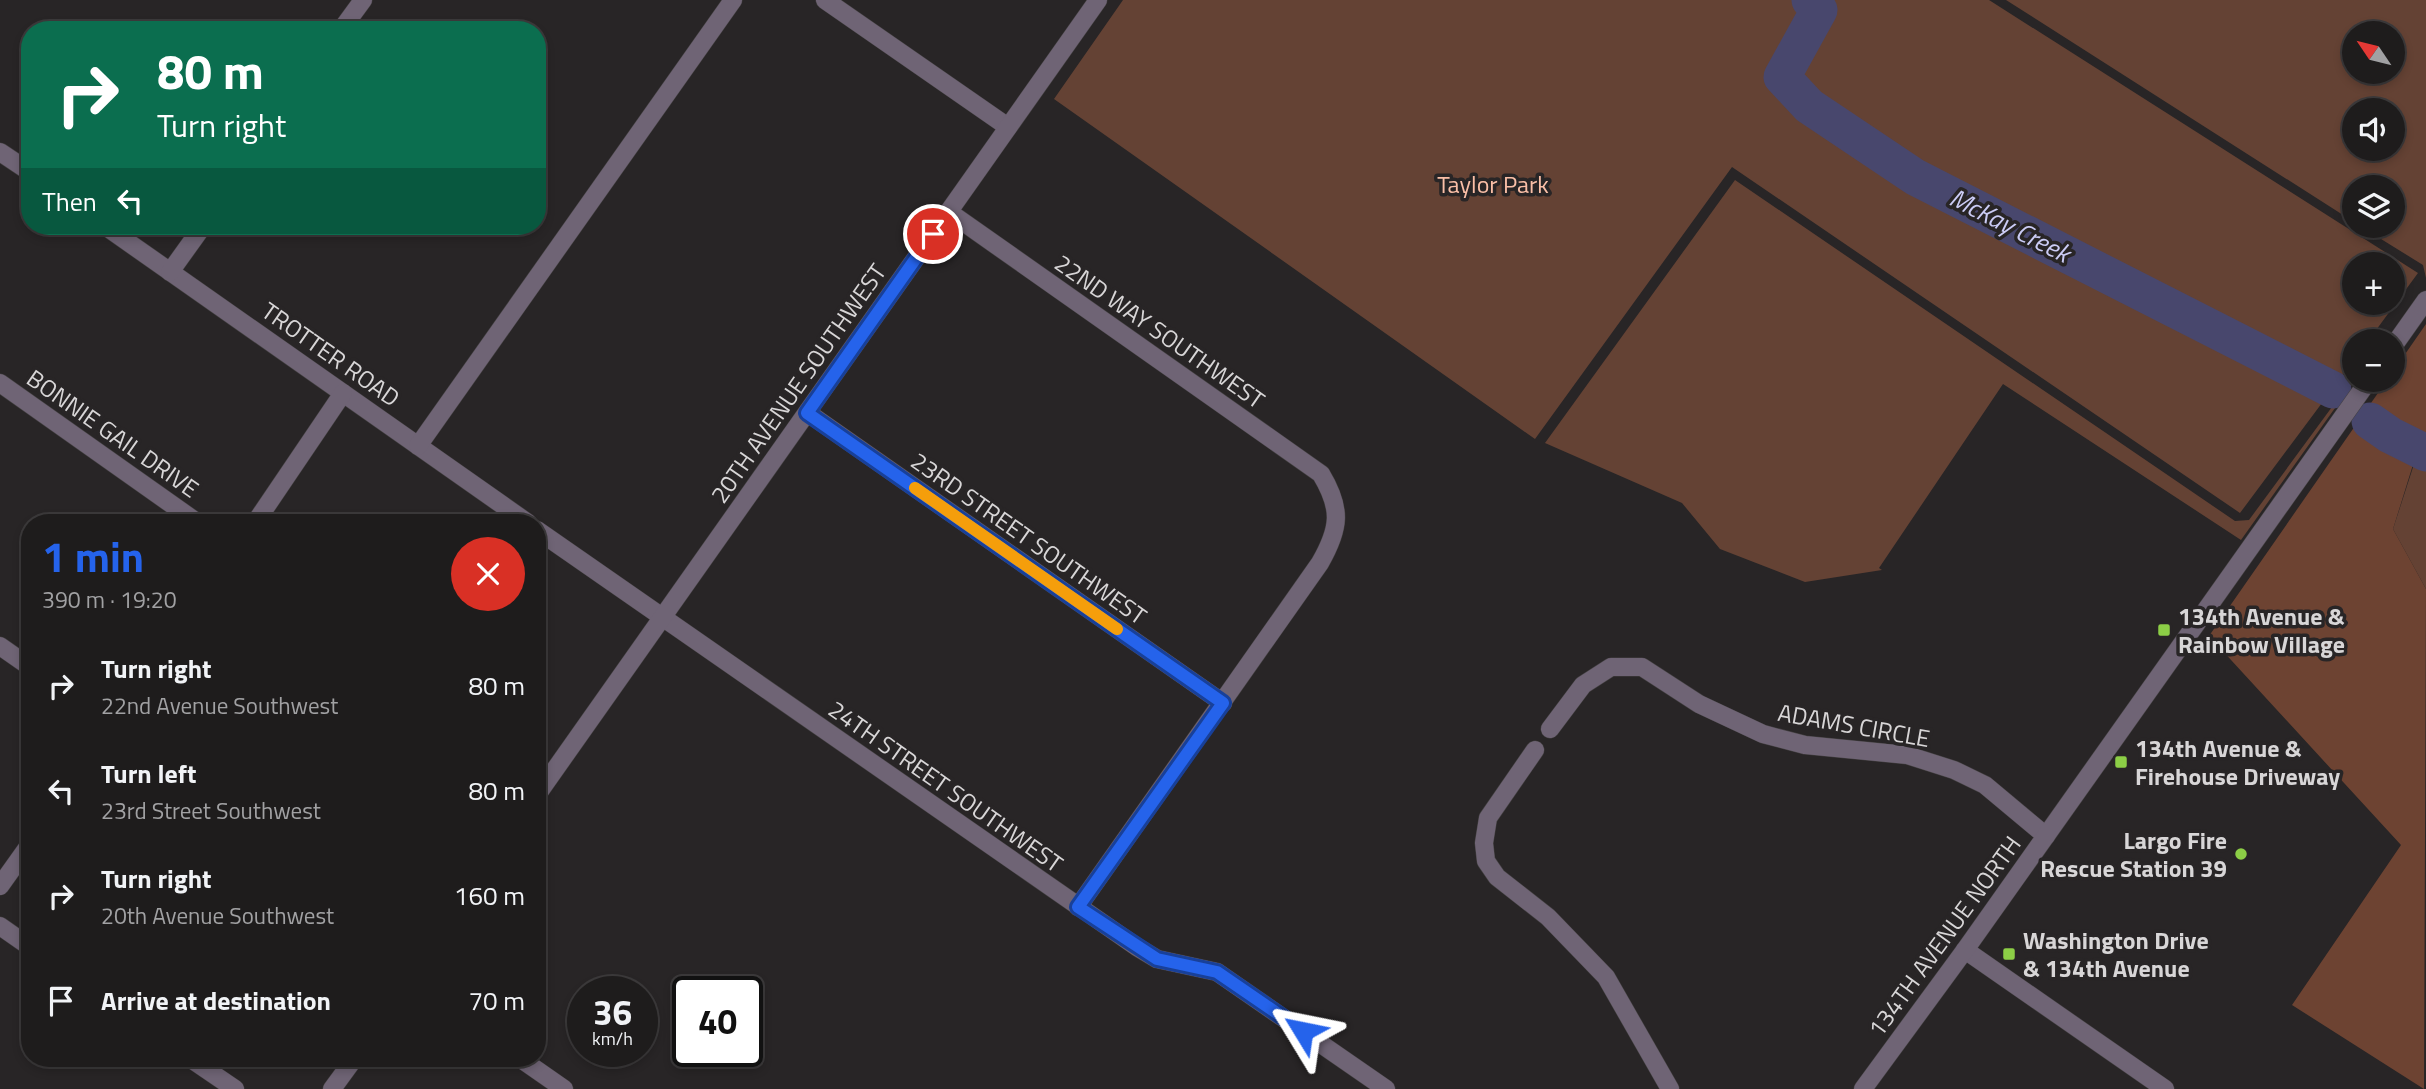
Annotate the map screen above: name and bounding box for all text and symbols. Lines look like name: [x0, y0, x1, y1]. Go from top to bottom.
north arrow: [2342, 21, 2404, 84]
map controls: [2342, 21, 2405, 392]
text: 80 m: [157, 33, 264, 108]
icon: right: [42, 49, 133, 140]
button: sound: [2342, 98, 2405, 161]
text: Turn right: [157, 101, 286, 149]
park label: Taylor Park: [1437, 166, 1549, 202]
button: layers: [2342, 175, 2405, 238]
water label: McKay Creek: [1943, 178, 2080, 274]
text: Then: [42, 182, 97, 221]
icon: left: [111, 182, 149, 220]
pin: [903, 204, 963, 264]
icon: arrive: [914, 215, 952, 253]
street label: 22ND WAY SOUTHWEST: [1048, 245, 1273, 417]
button: +: [2342, 252, 2405, 315]
street label: 20TH AVENUE SOUTHWEST: [701, 256, 895, 510]
street label: TROTTER ROAD: [255, 293, 407, 415]
button: −: [2342, 329, 2405, 392]
street label: BONNIE GAIL DRIVE: [20, 360, 206, 506]
street label: 23RD STREET SOUTHWEST: [904, 443, 1155, 633]
text: 1 min: [42, 524, 144, 588]
button: close: [451, 537, 525, 611]
text: 390 m · 19:20: [42, 582, 177, 617]
place label: 134th Avenue & Rainbow Village: [2178, 598, 2345, 662]
marker: 134th Avenue & Rainbow Village: [2156, 622, 2172, 638]
text: Turn right: [101, 649, 212, 688]
text: 80 m: [468, 666, 525, 705]
icon: right: [42, 667, 80, 705]
text: 22nd Avenue Southwest: [101, 688, 338, 723]
street label: 24TH STREET SOUTHWEST: [821, 691, 1071, 881]
street label: ADAMS CIRCLE: [1775, 694, 1933, 756]
place label: 134th Avenue & Firehouse Driveway: [2135, 730, 2340, 794]
text: Turn left: [101, 754, 196, 793]
marker: 134th Avenue & Firehouse Driveway: [2113, 754, 2129, 770]
text: 80 m: [468, 771, 525, 810]
icon: left: [42, 772, 80, 810]
text: 23rd Street Southwest: [101, 793, 321, 828]
place label: Largo Fire Rescue Station 39: [2040, 822, 2227, 886]
street label: 134TH AVENUE NORTH: [1859, 828, 2029, 1044]
marker: Largo Fire Rescue Station 39: [2233, 846, 2249, 862]
text: Turn right: [101, 859, 212, 898]
text: 160 m: [454, 876, 525, 915]
icon: right: [42, 877, 80, 915]
text: 20th Avenue Southwest: [101, 898, 334, 933]
place label: Washington Drive & 134th Avenue: [2023, 922, 2209, 986]
marker: Washington Drive & 134th Avenue: [2001, 946, 2017, 962]
speed limit sign: 40: [672, 976, 763, 1067]
text: Arrive at destination: [101, 981, 331, 1020]
text: 70 m: [468, 981, 525, 1020]
icon: arrive: [42, 982, 80, 1020]
text: 36: [593, 985, 632, 1039]
position arrow: [1266, 994, 1340, 1068]
text: km/h: [592, 1025, 633, 1052]

